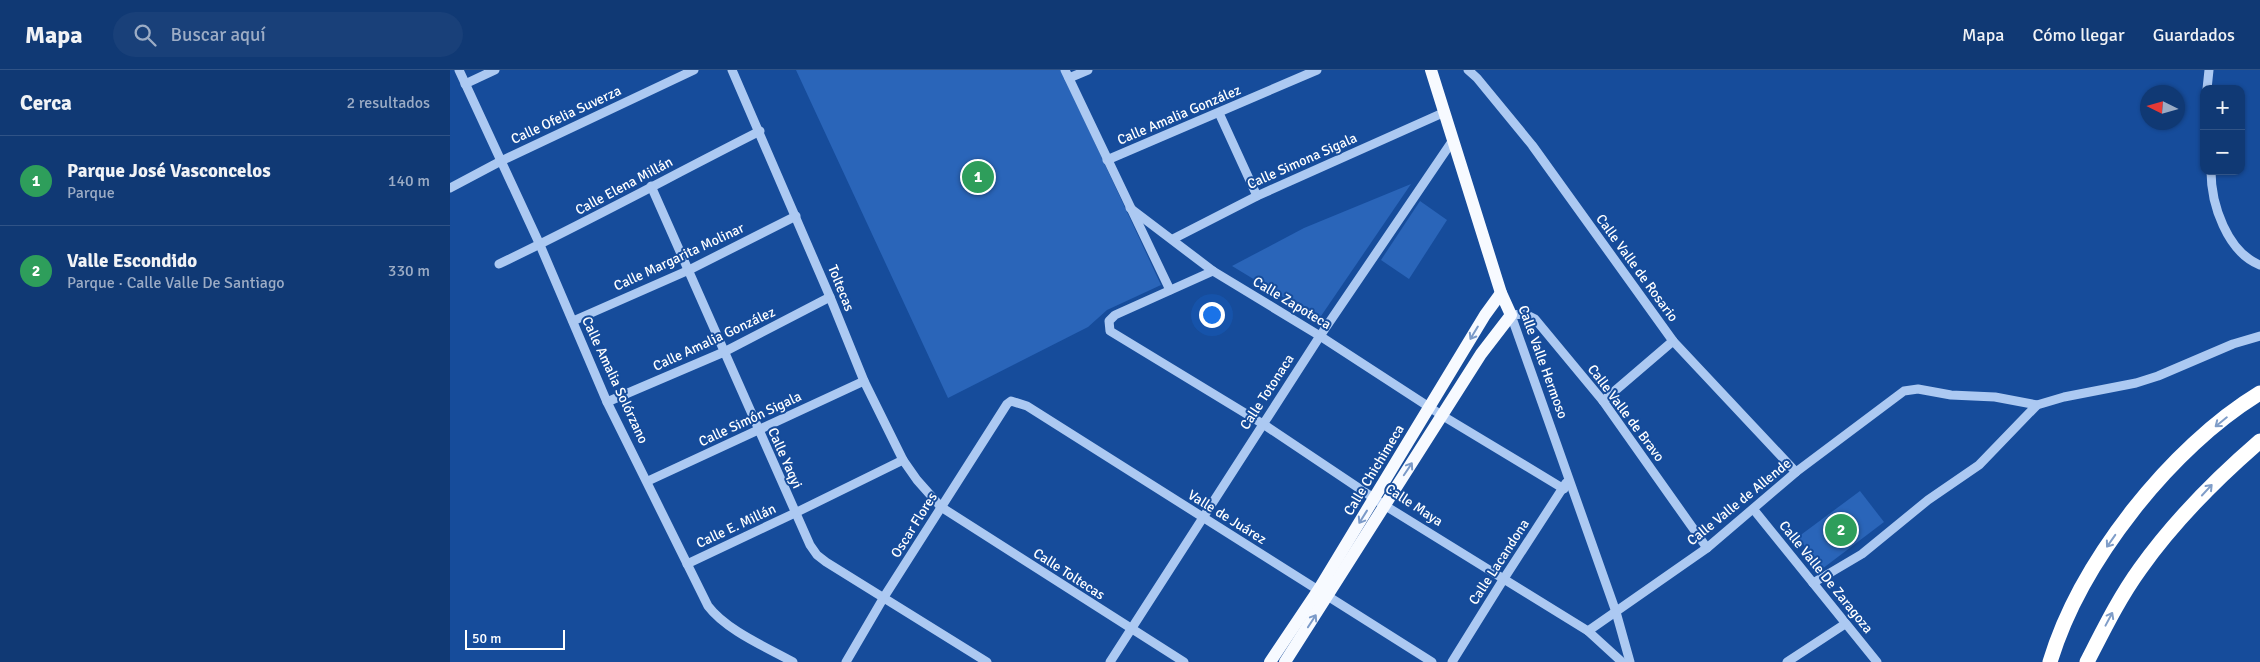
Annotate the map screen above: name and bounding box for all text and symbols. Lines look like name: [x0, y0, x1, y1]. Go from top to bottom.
search box: [113, 12, 463, 57]
text: Mapa: [25, 20, 83, 50]
icon: search: [131, 21, 159, 49]
text: Buscar aquí: [171, 23, 266, 47]
text: Mapa: [1962, 24, 2004, 46]
text: Cómo llegar: [2032, 24, 2125, 46]
text: Guardados: [2153, 24, 2235, 46]
street label: Calle Amalia González: [1115, 81, 1243, 149]
street label: Calle Ofelia Suverza: [508, 82, 624, 148]
north arrow: [2140, 85, 2185, 130]
map controls: [2200, 85, 2245, 175]
button: +: [2200, 85, 2245, 130]
text: Cerca: [20, 90, 72, 116]
text: 2 resultados: [347, 93, 430, 113]
street label: Calle Simona Sigala: [1244, 129, 1360, 193]
button: −: [2200, 130, 2245, 175]
street label: Calle Elena Millán: [572, 153, 676, 219]
pin: 1: [962, 158, 994, 196]
text: Parque José Vasconcelos: [67, 159, 271, 183]
text: 1: [32, 171, 40, 191]
text: 140 m: [388, 171, 430, 191]
text: Parque: [67, 183, 115, 203]
street label: Calle Valle de Rosario: [1592, 211, 1682, 325]
street label: Calle Margarita Molinar: [611, 219, 748, 295]
text: Valle Escondido: [67, 249, 197, 273]
text: 2: [32, 261, 40, 281]
text: 330 m: [388, 261, 430, 281]
street label: Toltecas: [824, 262, 858, 314]
text: Parque · Calle Valle De Santiago: [67, 273, 285, 293]
street label: Calle Zapoteca: [1250, 273, 1334, 333]
your location: [1199, 302, 1225, 328]
street label: Calle Amalia González: [650, 303, 778, 375]
street label: Calle Valle Hermoso: [1515, 303, 1571, 421]
street label: Calle Amalia Solórzano: [578, 314, 652, 446]
one-way arrow: [1469, 326, 1479, 340]
street label: Calle Totonaca: [1236, 351, 1298, 433]
street label: Calle Valle de Bravo: [1584, 361, 1668, 465]
street label: Calle Simón Sigala: [696, 388, 804, 450]
one-way arrow: [2215, 417, 2228, 428]
street label: Calle Chichimeca: [1340, 421, 1408, 519]
street label: Calle Yaqyi: [764, 425, 806, 491]
street label: Calle Valle de Allende: [1684, 455, 1794, 549]
one-way arrow: [1403, 462, 1413, 476]
street label: Calle Maya: [1382, 480, 1446, 530]
one-way arrow: [2201, 483, 2213, 496]
street label: Valle de Juárez: [1185, 486, 1269, 548]
street label: Oscar Flores: [887, 489, 941, 561]
street label: Calle E. Millán: [693, 500, 779, 552]
one-way arrow: [1357, 510, 1367, 524]
pin: 2: [1825, 511, 1857, 549]
street label: Calle Lacandona: [1465, 516, 1533, 608]
street label: Calle Valle De Zaragoza: [1775, 517, 1877, 637]
one-way arrow: [2106, 534, 2116, 548]
street label: Calle Toltecas: [1030, 545, 1108, 603]
one-way arrow: [2105, 612, 2115, 627]
one-way arrow: [1307, 614, 1317, 628]
scale bar: [465, 627, 565, 650]
text: 50 m: [472, 630, 501, 647]

